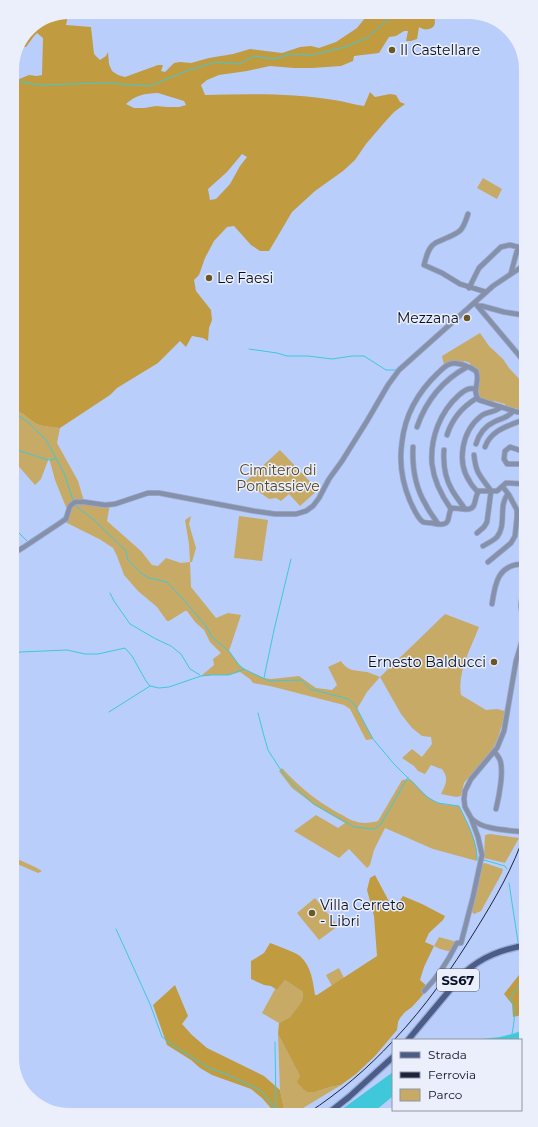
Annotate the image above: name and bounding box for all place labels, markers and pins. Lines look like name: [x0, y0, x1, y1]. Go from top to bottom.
place label: Il Castellare: [400, 41, 480, 59]
marker: Il Castellare: [387, 45, 397, 55]
place label: Le Faesi: [217, 269, 273, 287]
marker: Le Faesi: [204, 273, 214, 283]
place label: Mezzana: [397, 309, 459, 327]
marker: Mezzana: [462, 313, 472, 323]
place label: Ernesto Balducci: [368, 653, 486, 671]
marker: Ernesto Balducci: [489, 657, 499, 667]
place label: Villa Cerreto - Libri: [320, 896, 405, 930]
marker: Villa Cerreto - Libri: [307, 908, 317, 918]

